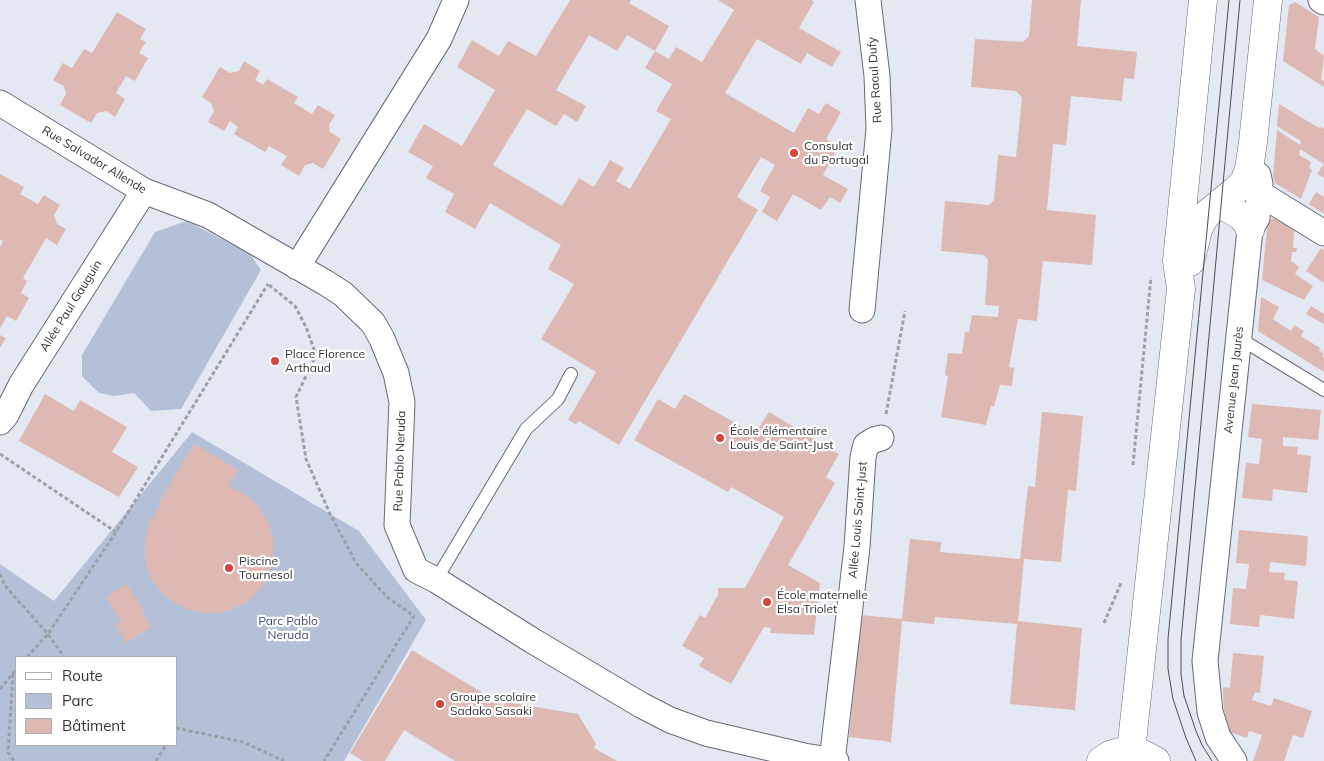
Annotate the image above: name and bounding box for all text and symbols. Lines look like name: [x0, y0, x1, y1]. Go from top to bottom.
street label: Rue Raoul Dufy: [865, 36, 885, 124]
street label: Rue Salvador Allende: [39, 123, 149, 197]
place label: Consulat du Portugal: [804, 139, 869, 167]
marker: Consulat du Portugal: [788, 147, 800, 159]
street label: Allée Paul Gauguin: [37, 258, 105, 354]
street label: Avenue Jean Jaurès: [1221, 326, 1247, 434]
place label: Place Florence Arthaud: [285, 347, 365, 375]
marker: Place Florence Arthaud: [269, 355, 281, 367]
street label: Rue Pablo Neruda: [391, 410, 409, 512]
place label: École élémentaire Louis de Saint-Just: [730, 424, 833, 452]
marker: École élémentaire Louis de Saint-Just: [714, 432, 726, 444]
street label: Allée Louis Saint-Just: [846, 461, 870, 579]
place label: Piscine Tournesol: [239, 554, 293, 582]
marker: Piscine Tournesol: [223, 562, 235, 574]
place label: École maternelle Elsa Triolet: [777, 588, 868, 616]
marker: École maternelle Elsa Triolet: [761, 596, 773, 608]
park label: Parc Pablo Neruda: [258, 614, 318, 642]
legend: [15, 656, 178, 746]
text: Route: [62, 666, 103, 685]
place label: Groupe scolaire Sadako Sasaki: [450, 690, 536, 718]
text: Parc: [62, 691, 93, 710]
marker: Groupe scolaire Sadako Sasaki: [434, 698, 446, 710]
text: Bâtiment: [62, 716, 125, 735]

